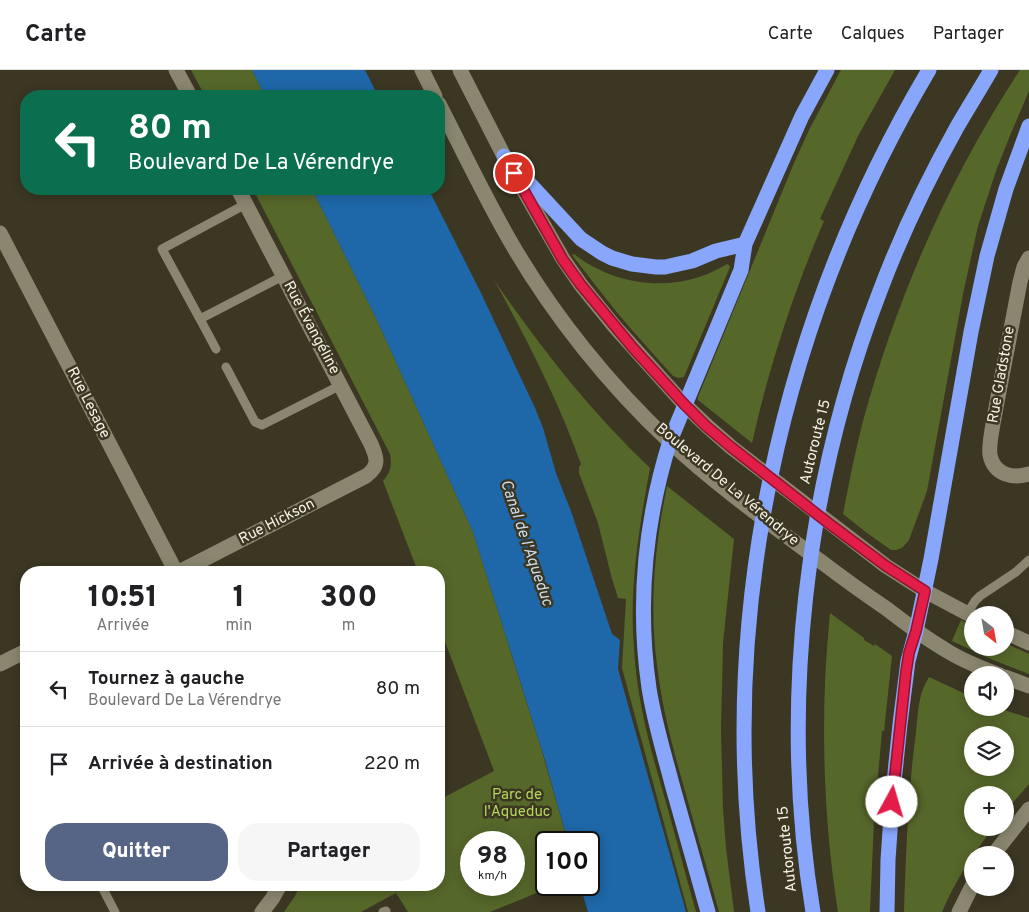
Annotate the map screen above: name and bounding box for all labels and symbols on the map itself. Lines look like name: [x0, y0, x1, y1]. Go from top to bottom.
pin: [493, 152, 535, 194]
street label: Rue Évangéline: [278, 278, 344, 378]
street label: Rue Gladstone: [984, 325, 1020, 425]
street label: Rue Lesage: [62, 364, 114, 442]
street label: Autoroute 15: [796, 398, 836, 486]
street label: Boulevard De La Vérendrye: [651, 419, 803, 551]
water label: Canal de l'Aqueduc: [495, 477, 557, 609]
street label: Rue Hickson: [236, 495, 318, 549]
north arrow: [964, 606, 1014, 656]
position arrow: [865, 775, 917, 827]
park label: Parc de l'Aqueduc: [484, 786, 550, 822]
street label: Autoroute 15: [774, 805, 802, 893]
speed limit sign: 100: [535, 831, 600, 896]

